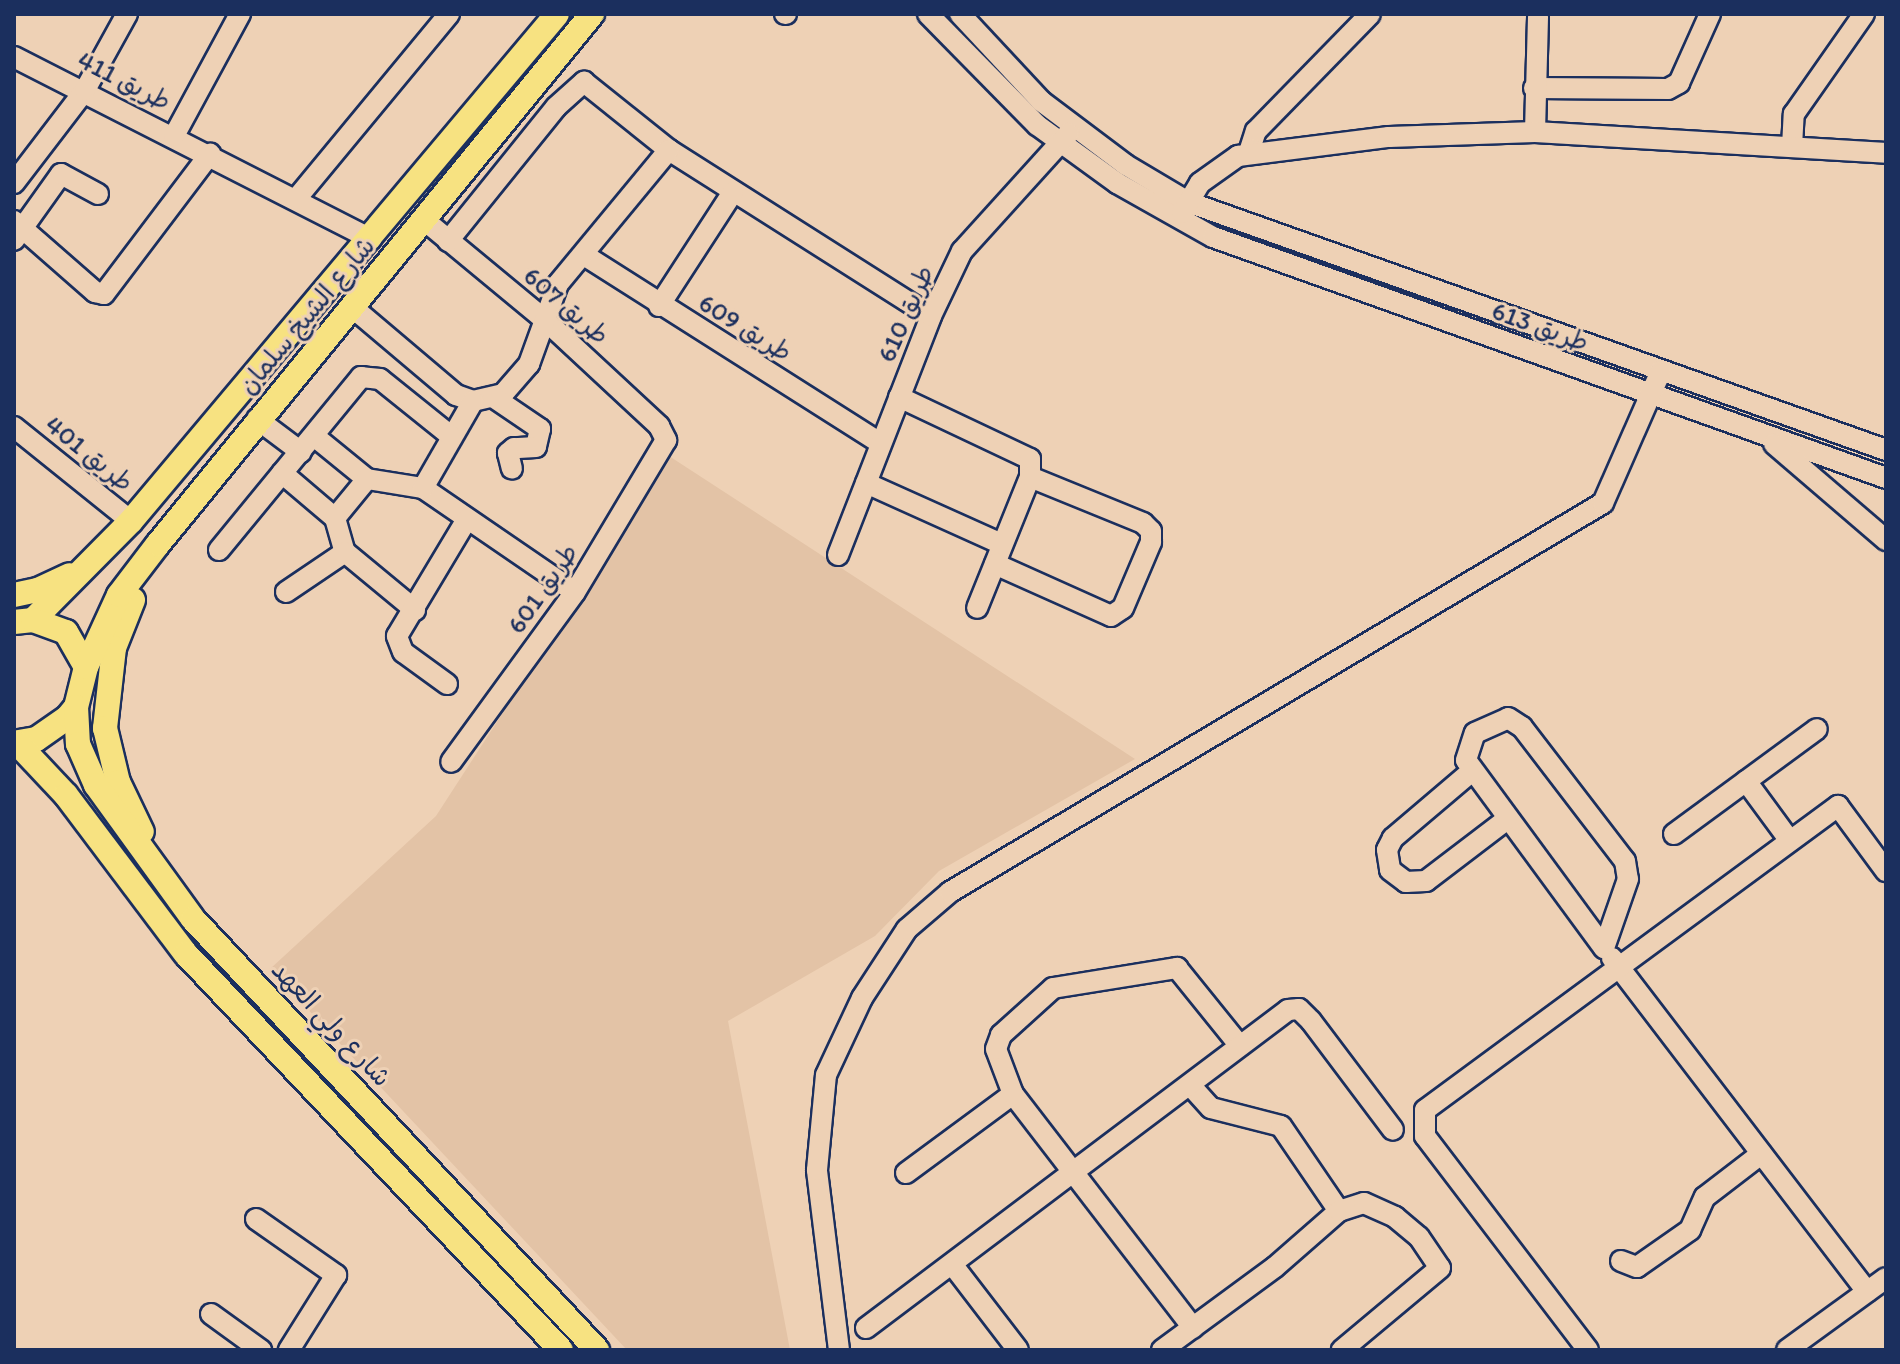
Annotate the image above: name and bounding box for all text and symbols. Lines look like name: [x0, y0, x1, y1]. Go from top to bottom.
street label: طريق 411: [72, 44, 176, 118]
street label: شارع الشيخ سلمان: [232, 231, 382, 401]
street label: طريق 607: [517, 260, 615, 352]
street label: طريق 610: [871, 261, 941, 367]
street label: طريق 609: [693, 287, 797, 369]
street label: طريق 613: [1487, 295, 1593, 359]
street label: طريق 401: [39, 409, 139, 499]
street label: طريق 601: [501, 538, 585, 640]
street label: شارع ولي العهد: [265, 955, 397, 1093]

